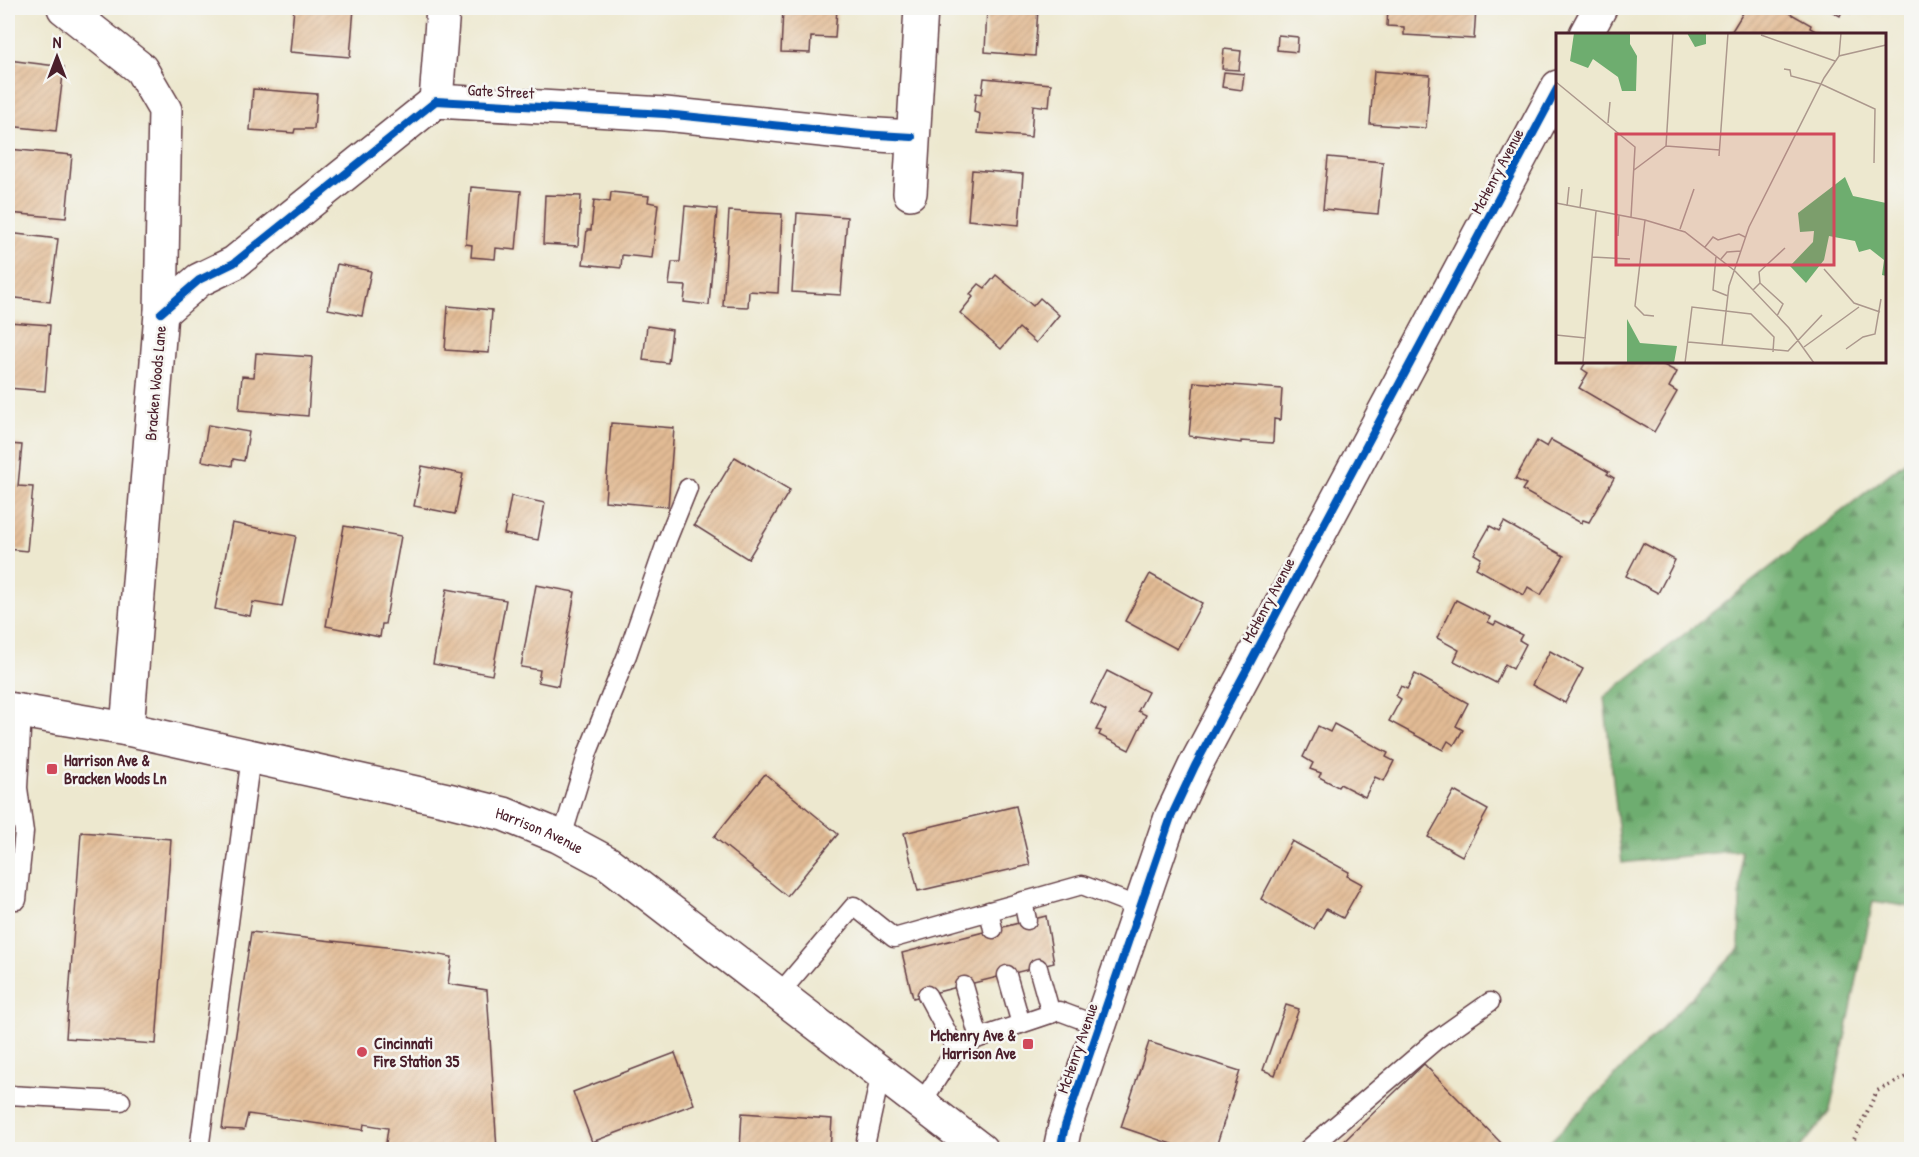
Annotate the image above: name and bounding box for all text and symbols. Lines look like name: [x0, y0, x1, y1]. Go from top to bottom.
north arrow: [27, 27, 87, 87]
text: N: [53, 31, 62, 53]
inset map: [1556, 33, 1886, 363]
street label: Gate Street: [467, 78, 535, 104]
street label: McHenry Avenue: [1465, 124, 1529, 218]
street label: Bracken Woods Lane: [139, 324, 171, 441]
street label: McHenry Avenue: [1236, 553, 1300, 647]
place label: Harrison Ave & Bracken Woods Ln: [64, 749, 167, 789]
marker: Harrison Ave & Bracken Woods Ln: [45, 762, 59, 776]
street label: Harrison Avenue: [493, 801, 588, 859]
street label: McHenry Avenue: [1051, 999, 1103, 1096]
place label: Mchenry Ave & Harrison Ave: [931, 1024, 1017, 1064]
place label: Cincinnati Fire Station 35: [373, 1032, 460, 1072]
marker: Mchenry Ave & Harrison Ave: [1021, 1037, 1035, 1051]
marker: Cincinnati Fire Station 35: [355, 1045, 369, 1059]

